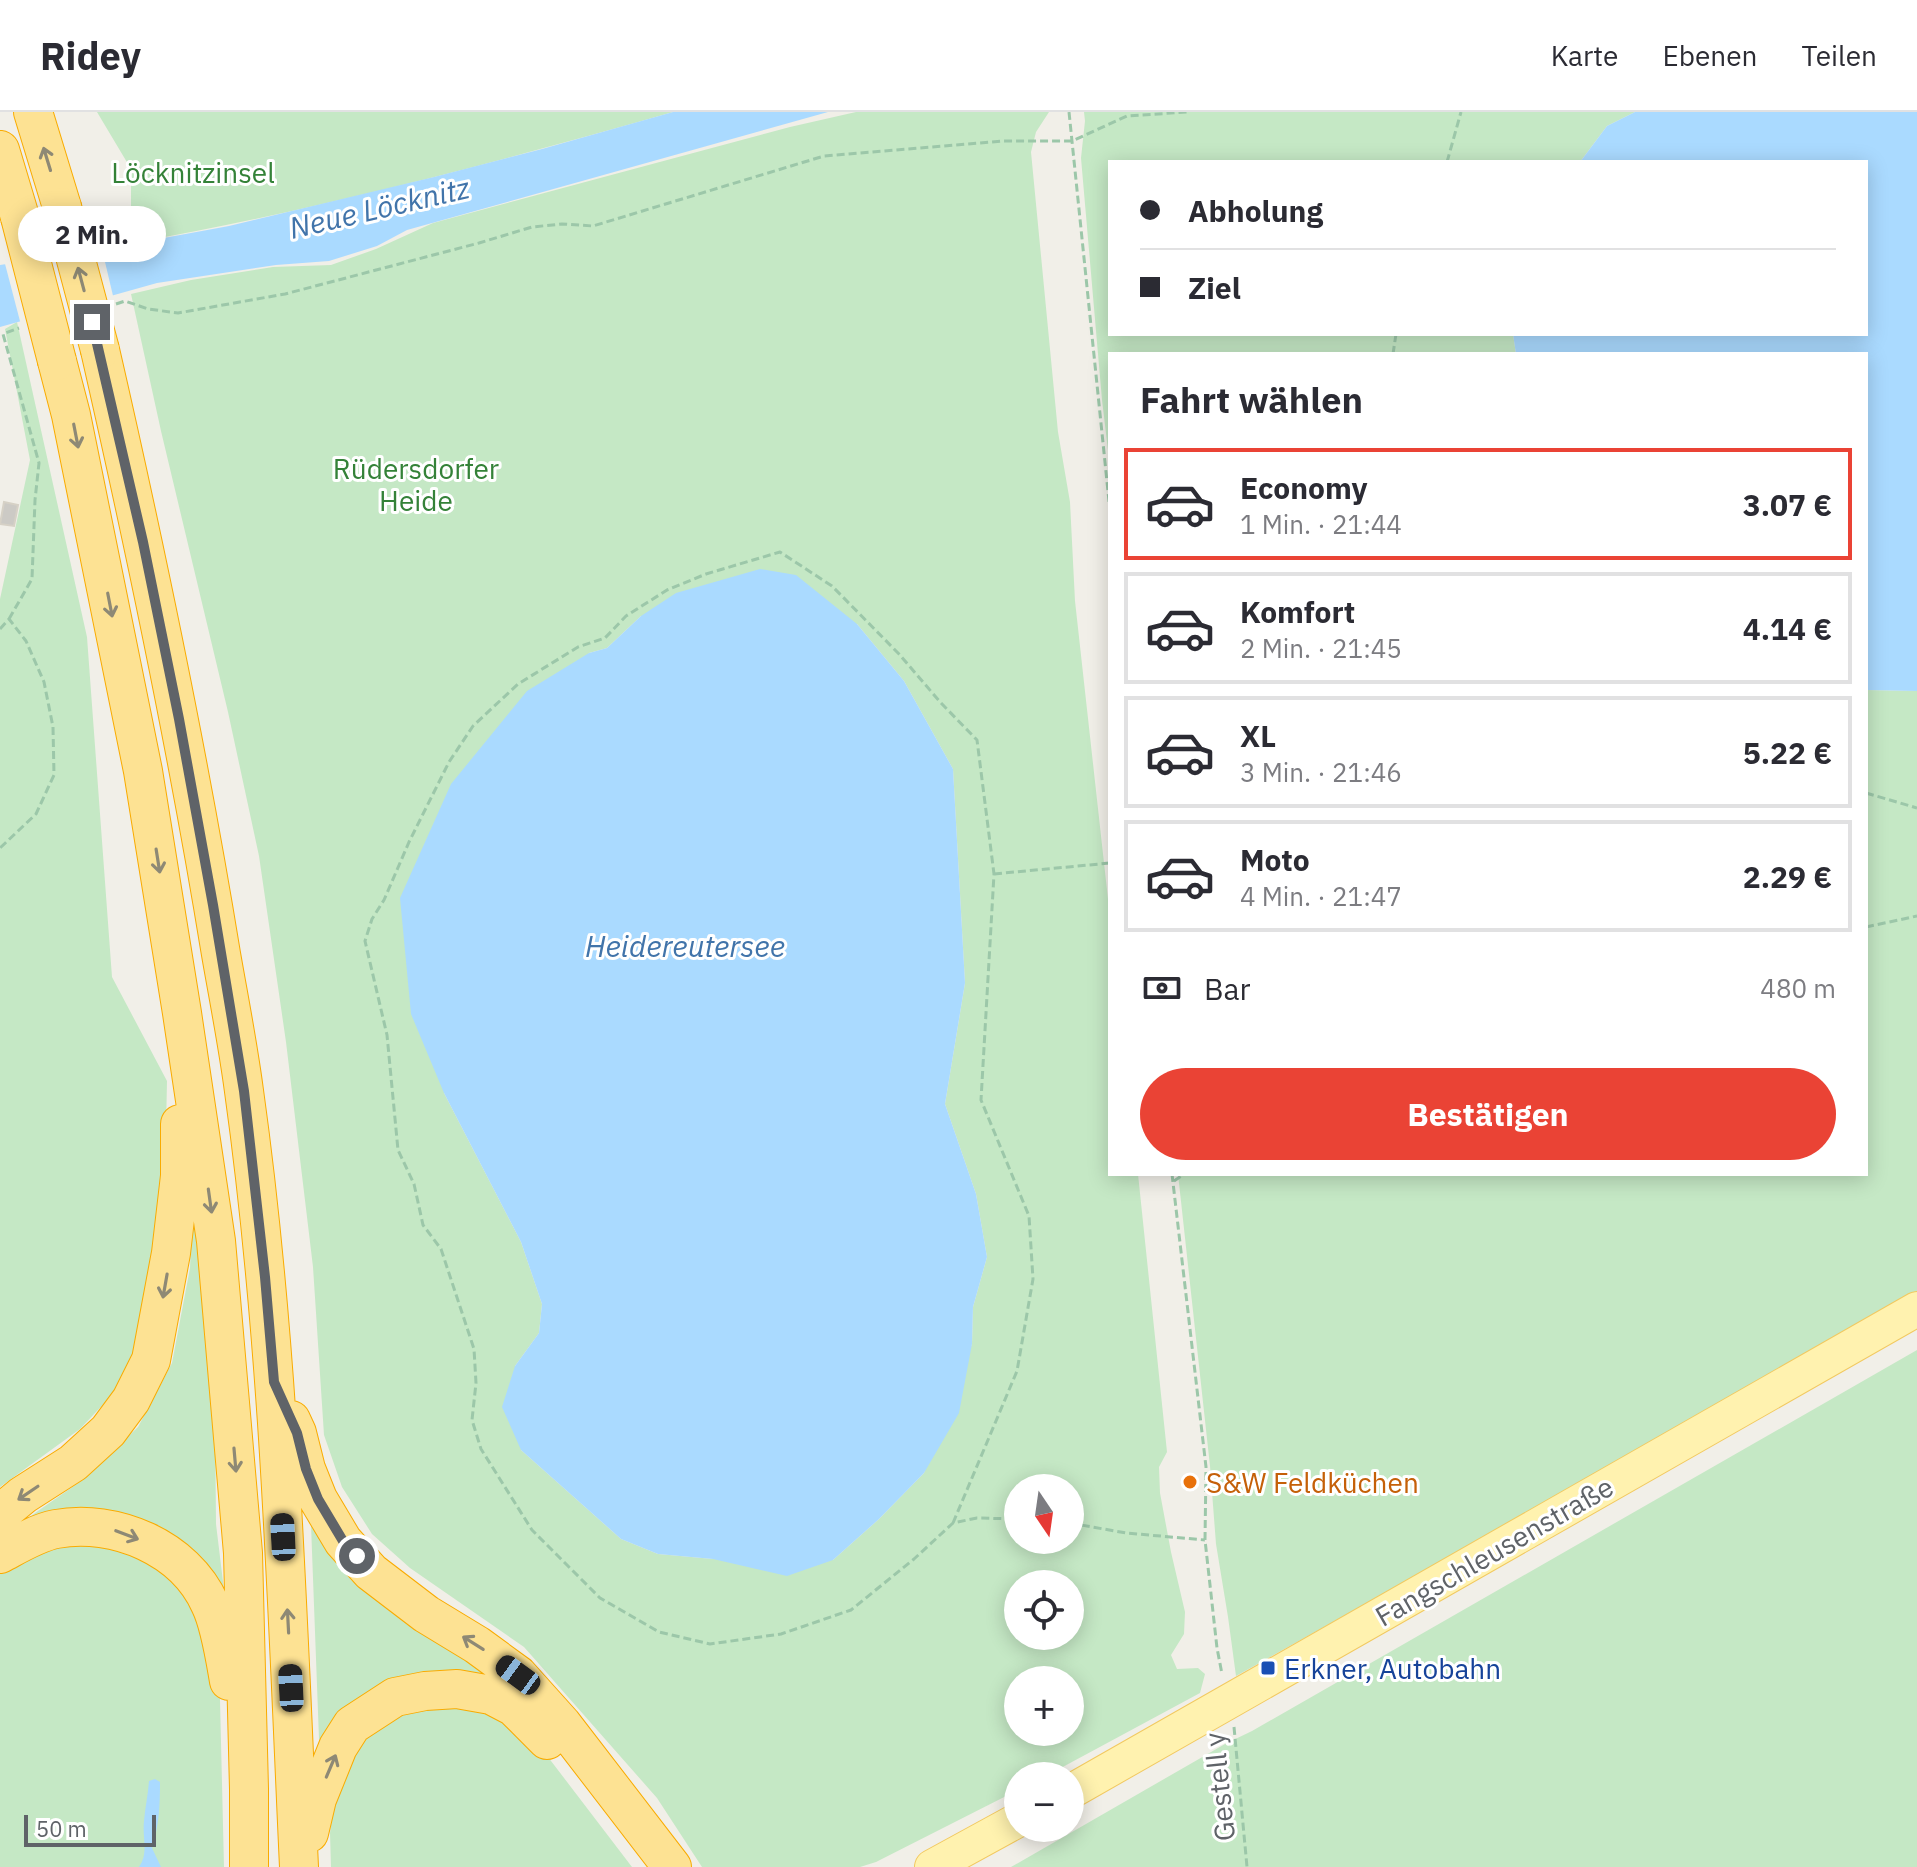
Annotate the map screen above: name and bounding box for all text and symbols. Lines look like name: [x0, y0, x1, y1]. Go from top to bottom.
text: Ridey: [40, 31, 141, 80]
text: Karte: [1551, 37, 1618, 74]
text: Ebenen: [1662, 37, 1758, 74]
text: Teilen: [1802, 37, 1877, 74]
one-way arrow: [39, 147, 54, 173]
park label: Löcknitzinsel: [111, 154, 275, 191]
water label: Neue Löcknitz: [285, 167, 473, 247]
text: Abholung: [1188, 191, 1323, 230]
callout: 2 Min.: [18, 206, 166, 262]
text: 2 Min.: [55, 217, 129, 251]
one-way arrow: [72, 266, 87, 292]
text: Ziel: [1188, 268, 1241, 307]
route end: [74, 304, 110, 340]
text: Fahrt wählen: [1140, 376, 1363, 423]
one-way arrow: [69, 423, 84, 449]
park label: Rüdersdorfer Heide: [333, 450, 499, 519]
icon: car: [1144, 468, 1216, 540]
text: Economy: [1240, 468, 1368, 507]
text: 3.07 €: [1743, 485, 1832, 524]
text: 1 Min. · 21:44: [1240, 507, 1402, 541]
one-way arrow: [103, 592, 118, 618]
icon: car: [1144, 592, 1216, 664]
text: Komfort: [1240, 592, 1355, 631]
text: 4.14 €: [1743, 609, 1832, 648]
text: 2 Min. · 21:45: [1240, 631, 1402, 665]
icon: car: [1144, 716, 1216, 788]
text: XL: [1240, 716, 1276, 755]
text: 5.22 €: [1743, 733, 1832, 772]
text: 3 Min. · 21:46: [1240, 755, 1402, 789]
icon: car: [1144, 840, 1216, 912]
text: Moto: [1240, 840, 1310, 879]
one-way arrow: [151, 848, 166, 873]
text: 2.29 €: [1743, 857, 1832, 896]
text: 4 Min. · 21:47: [1240, 879, 1402, 913]
water label: Heidereutersee: [585, 926, 785, 965]
icon: cash: [1140, 966, 1184, 1010]
text: Bar: [1204, 969, 1251, 1008]
text: 480 m: [1760, 971, 1836, 1005]
button: Bestätigen: [1140, 1068, 1836, 1160]
one-way arrow: [203, 1188, 218, 1213]
one-way arrow: [157, 1273, 172, 1298]
one-way arrow: [227, 1446, 242, 1473]
place label: S&W Feldküchen: [1206, 1464, 1419, 1501]
street label: Fangschleusenstraße: [1368, 1468, 1620, 1634]
marker: S&W Feldküchen: [1181, 1473, 1199, 1491]
north arrow: [1004, 1474, 1084, 1554]
map controls: [1004, 1474, 1084, 1842]
one-way arrow: [17, 1485, 40, 1501]
car: [270, 1512, 296, 1562]
one-way arrow: [114, 1528, 139, 1543]
route start: [339, 1538, 375, 1574]
button: locate: [1004, 1570, 1084, 1650]
one-way arrow: [280, 1608, 295, 1635]
one-way arrow: [462, 1634, 485, 1650]
place label: Erkner, Autobahn: [1284, 1650, 1501, 1687]
car: [492, 1651, 544, 1699]
marker: Erkner, Autobahn: [1259, 1659, 1277, 1677]
car: [278, 1663, 304, 1713]
button: +: [1004, 1666, 1084, 1746]
street label: Gestell y: [1195, 1731, 1243, 1843]
one-way arrow: [324, 1754, 339, 1778]
button: −: [1004, 1762, 1084, 1842]
scale bar: [24, 1811, 156, 1847]
text: 50 m: [36, 1814, 87, 1843]

